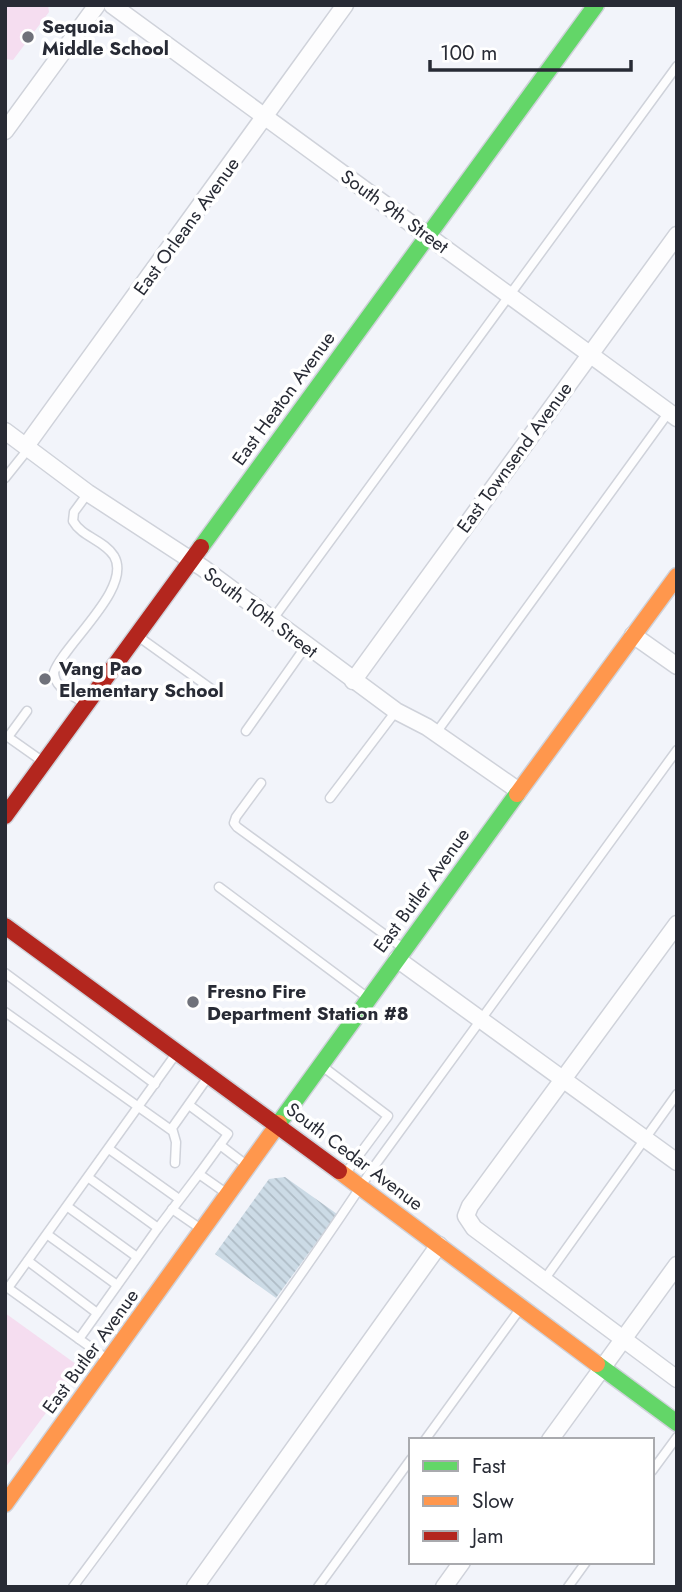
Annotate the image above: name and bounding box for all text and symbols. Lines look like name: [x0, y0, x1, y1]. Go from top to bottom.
place label: Sequoia Middle School: [42, 13, 169, 62]
scale bar: [430, 28, 631, 72]
marker: Sequoia Middle School: [20, 29, 36, 45]
text: 100 m: [440, 38, 497, 68]
street label: East Orleans Avenue: [127, 152, 246, 301]
street label: South 9th Street: [335, 163, 455, 260]
street label: East Heaton Avenue: [226, 326, 341, 471]
street label: East Townsend Avenue: [450, 376, 579, 538]
street label: South 10th Street: [198, 561, 324, 665]
place label: Vang Pao Elementary School: [58, 655, 224, 704]
marker: Vang Pao Elementary School: [37, 671, 53, 687]
street label: East Butler Avenue: [367, 822, 476, 958]
place label: Fresno Fire Department Station #8: [207, 978, 409, 1027]
marker: Fresno Fire Department Station #8: [185, 994, 201, 1010]
street label: South Cedar Avenue: [281, 1096, 429, 1217]
street label: East Butler Avenue: [36, 1283, 145, 1419]
legend: [409, 1438, 654, 1564]
text: Fast: [472, 1451, 505, 1481]
text: Slow: [472, 1486, 514, 1516]
text: Jam: [469, 1521, 504, 1551]

